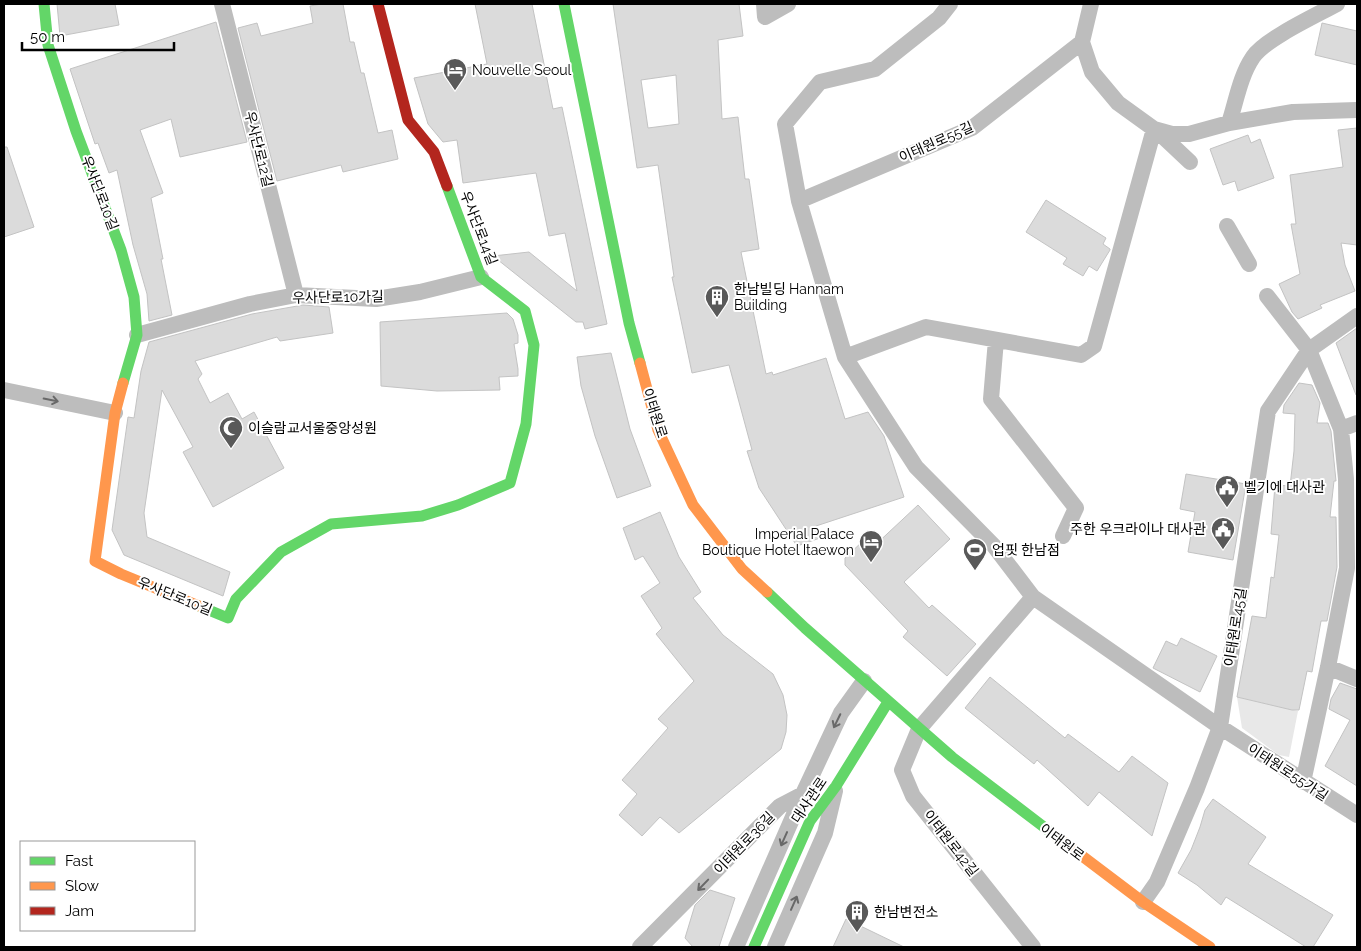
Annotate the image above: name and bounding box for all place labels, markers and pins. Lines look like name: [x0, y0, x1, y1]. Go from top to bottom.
hotel icon: Nouvelle Seoul: [442, 57, 468, 91]
place label: Nouvelle Seoul: [472, 62, 572, 78]
place label: 한남빌딩 Hannam Building: [734, 281, 844, 313]
building icon: 한남빌딩 Hannam Building: [704, 284, 730, 318]
mosque icon: 이슬람교서울중앙성원: [218, 415, 244, 449]
place label: 이슬람교서울중앙성원: [248, 420, 377, 436]
public building icon: 벨기에 대사관: [1214, 474, 1240, 508]
place label: 벨기에 대사관: [1244, 479, 1325, 495]
public building icon: 주한 우크라이나 대사관: [1210, 516, 1236, 550]
place label: 주한 우크라이나 대사관: [1070, 521, 1206, 537]
place label: Imperial Palace Boutique Hotel Itaewon: [702, 526, 854, 558]
hotel icon: Imperial Palace Boutique Hotel Itaewon: [858, 529, 884, 563]
sports icon: 업핏 한남점: [962, 537, 988, 571]
place label: 업핏 한남점: [992, 542, 1060, 558]
building icon: 한남변전소: [844, 899, 870, 933]
place label: 한남변전소: [874, 904, 939, 920]

